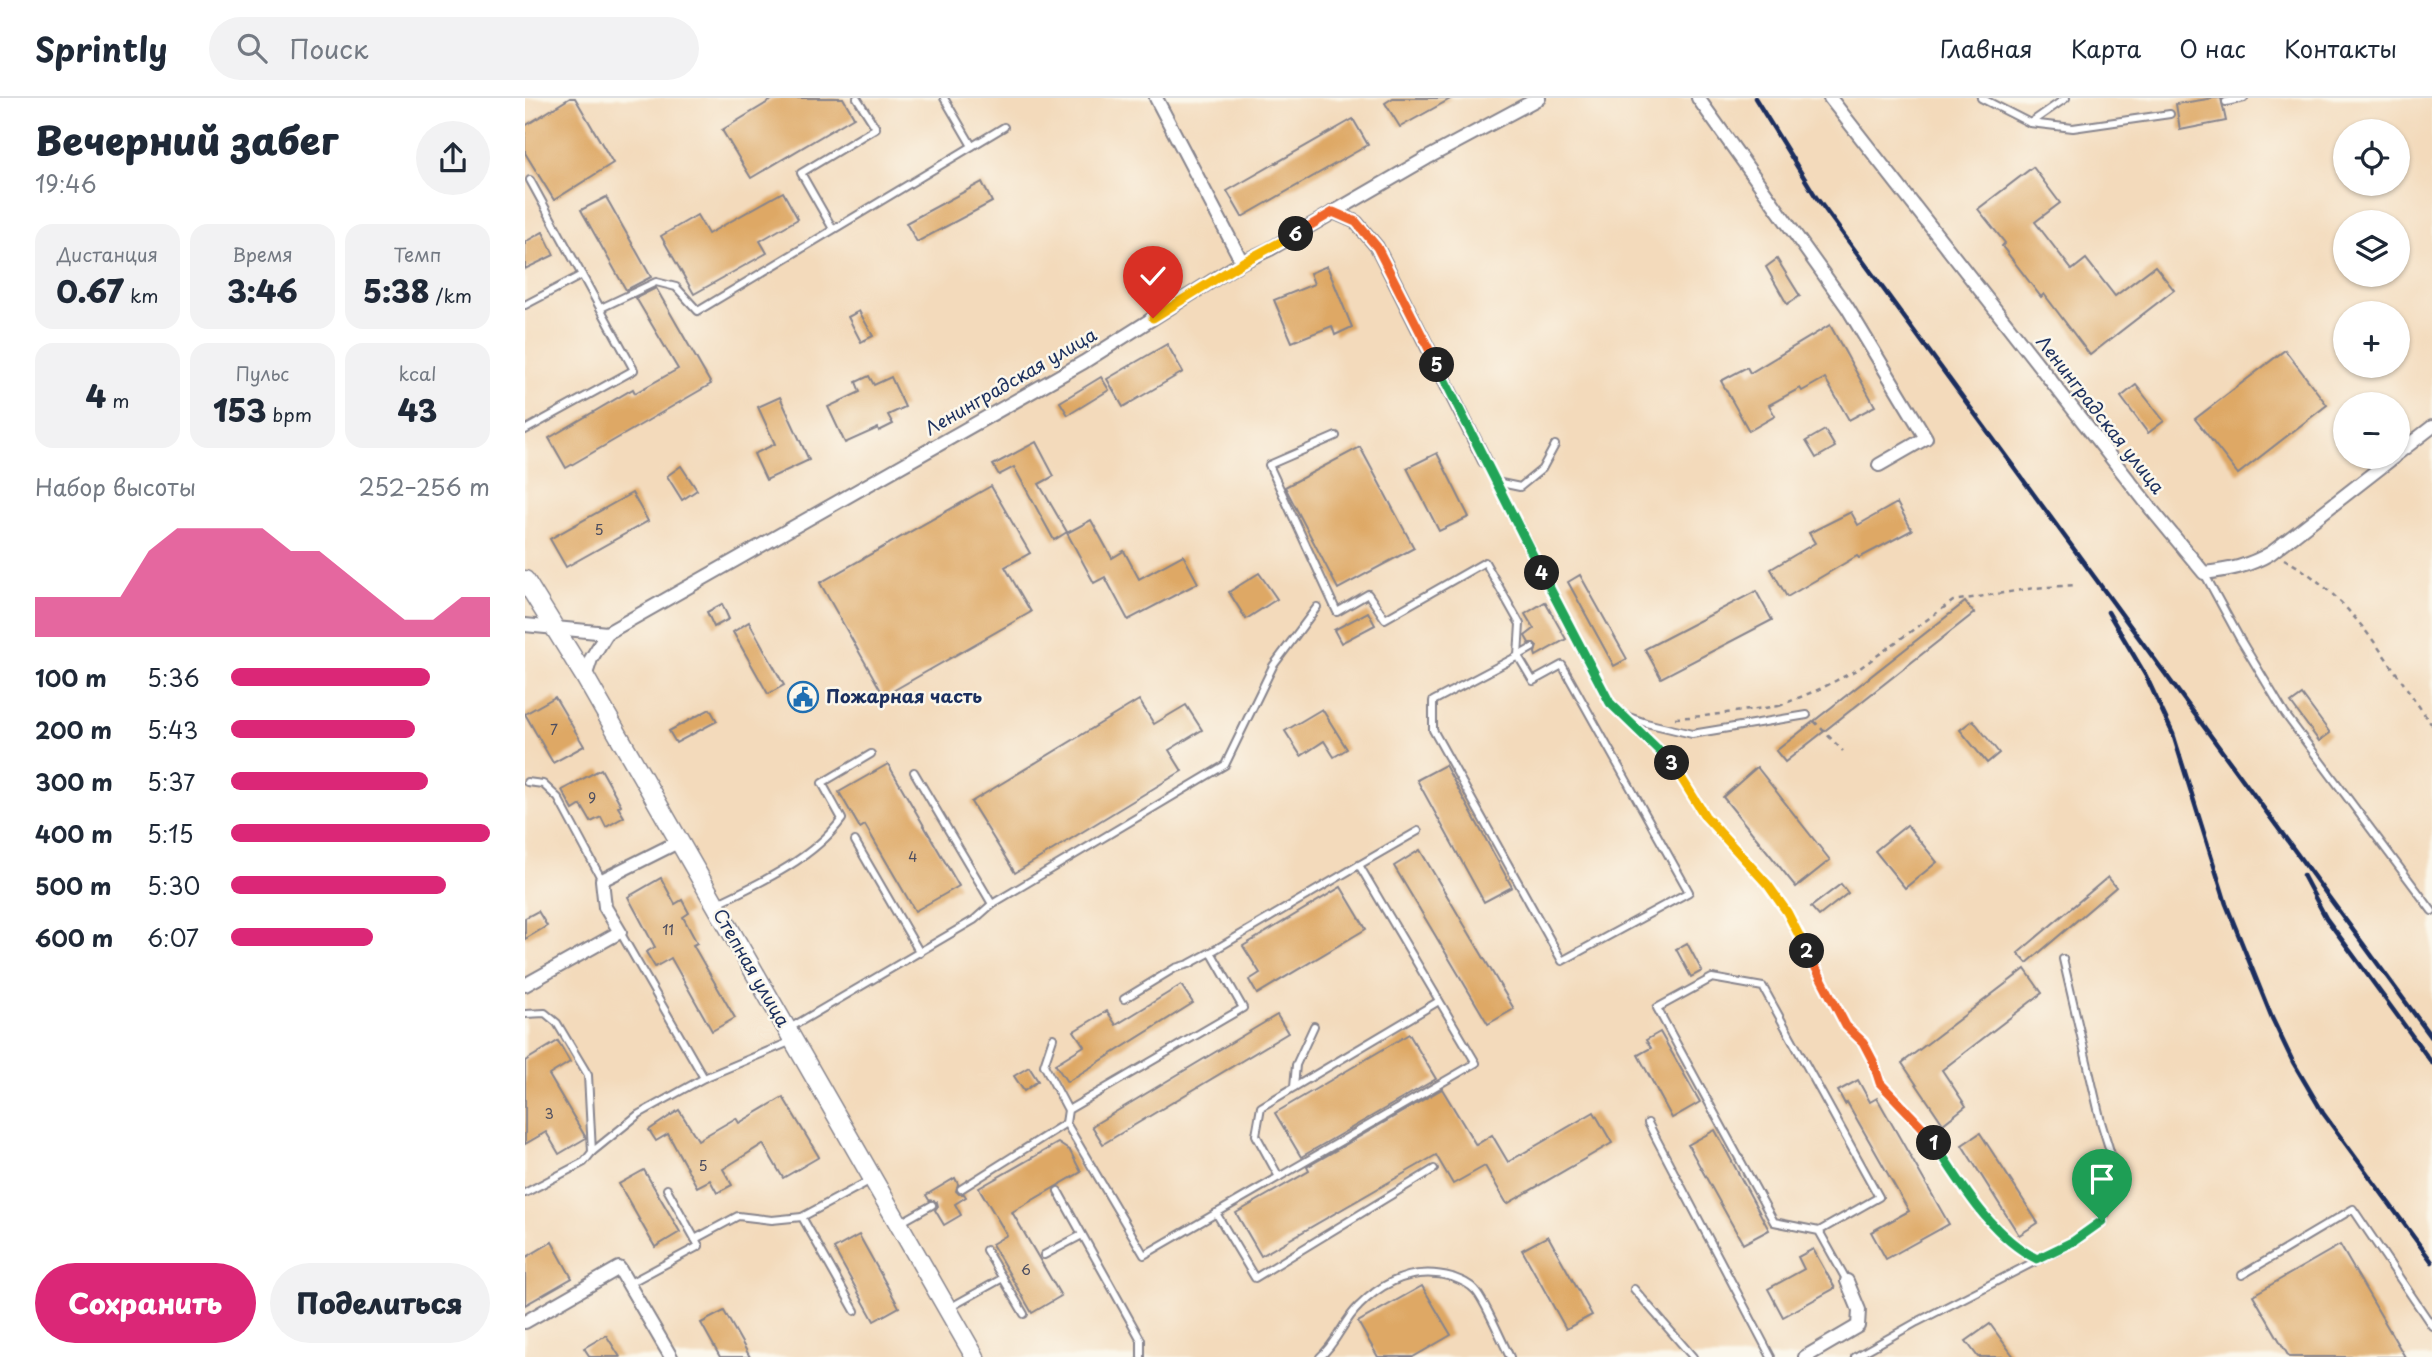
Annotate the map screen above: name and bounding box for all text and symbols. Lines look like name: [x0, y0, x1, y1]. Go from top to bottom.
search box: [209, 17, 699, 80]
text: Sprintly: [35, 23, 167, 73]
icon: search: [233, 29, 271, 67]
text: Поиск: [289, 29, 368, 68]
text: Главная: [1940, 30, 2033, 66]
text: Карта: [2071, 30, 2141, 66]
text: О нас: [2179, 30, 2246, 66]
text: Контакты: [2284, 30, 2397, 66]
text: Вечерний забег: [35, 111, 338, 168]
map controls: [2333, 119, 2410, 469]
button: locate: [2333, 119, 2410, 196]
button: share: [416, 121, 490, 195]
text: 19:46: [35, 166, 97, 201]
button: layers: [2333, 210, 2410, 287]
pin: 6: [1279, 216, 1313, 252]
text: 6: [1289, 219, 1302, 247]
text: Дистанция: [57, 240, 158, 268]
text: Время: [232, 240, 293, 268]
text: Темп: [393, 240, 442, 268]
pin: [1123, 246, 1183, 318]
icon: check: [1134, 257, 1172, 295]
text: 0.67: [56, 268, 124, 313]
text: 3:46: [227, 268, 298, 313]
text: 5:38: [363, 268, 429, 313]
text: km: [124, 281, 159, 309]
text: /km: [429, 281, 472, 309]
button: +: [2333, 301, 2410, 378]
street label: Ленинградская улица: [919, 320, 1102, 441]
street label: Ленинградская улица: [2031, 329, 2172, 500]
pin: 5: [1419, 348, 1455, 382]
text: 5: [1430, 350, 1443, 378]
text: Пульс: [236, 359, 289, 387]
text: kcal: [399, 359, 436, 387]
text: 4: [85, 373, 106, 418]
text: m: [106, 386, 130, 414]
text: 153: [213, 387, 266, 432]
text: 43: [398, 387, 437, 432]
button: −: [2333, 392, 2410, 469]
text: bpm: [266, 400, 312, 428]
text: Набор высоты: [35, 469, 196, 504]
text: 252–256 m: [359, 469, 490, 504]
house number: 5: [594, 519, 604, 540]
pin: 4: [1525, 556, 1559, 590]
text: 4: [1535, 558, 1548, 586]
text: 100 m: [35, 660, 107, 695]
text: 5:36: [147, 660, 200, 695]
public building icon: Пожарная часть: [786, 680, 820, 714]
place label: Пожарная часть: [826, 682, 982, 709]
text: 200 m: [35, 712, 112, 747]
text: 5:43: [147, 712, 198, 747]
house number: 7: [550, 719, 558, 740]
pin: 3: [1655, 746, 1689, 780]
text: 3: [1665, 748, 1678, 776]
text: 300 m: [35, 764, 113, 799]
text: 5:37: [147, 764, 195, 799]
house number: 9: [588, 787, 596, 808]
text: 400 m: [35, 816, 113, 851]
text: 5:15: [147, 816, 193, 851]
house number: 4: [908, 846, 918, 867]
text: 500 m: [35, 868, 112, 903]
text: 5:30: [147, 868, 200, 903]
street label: Степная улица: [707, 903, 798, 1032]
house number: 11: [662, 919, 674, 940]
text: 600 m: [35, 920, 113, 955]
text: 6:07: [147, 920, 199, 955]
pin: 2: [1789, 934, 1825, 968]
text: 2: [1800, 936, 1813, 964]
house number: 3: [544, 1103, 554, 1124]
pin: 1: [1917, 1126, 1951, 1160]
text: 1: [1929, 1128, 1938, 1156]
pin: [2072, 1149, 2132, 1221]
house number: 5: [698, 1155, 708, 1176]
icon: arrive: [2083, 1160, 2121, 1198]
house number: 6: [1021, 1259, 1031, 1280]
button: Сохранить: [35, 1263, 256, 1343]
button: Поделиться: [270, 1263, 490, 1343]

